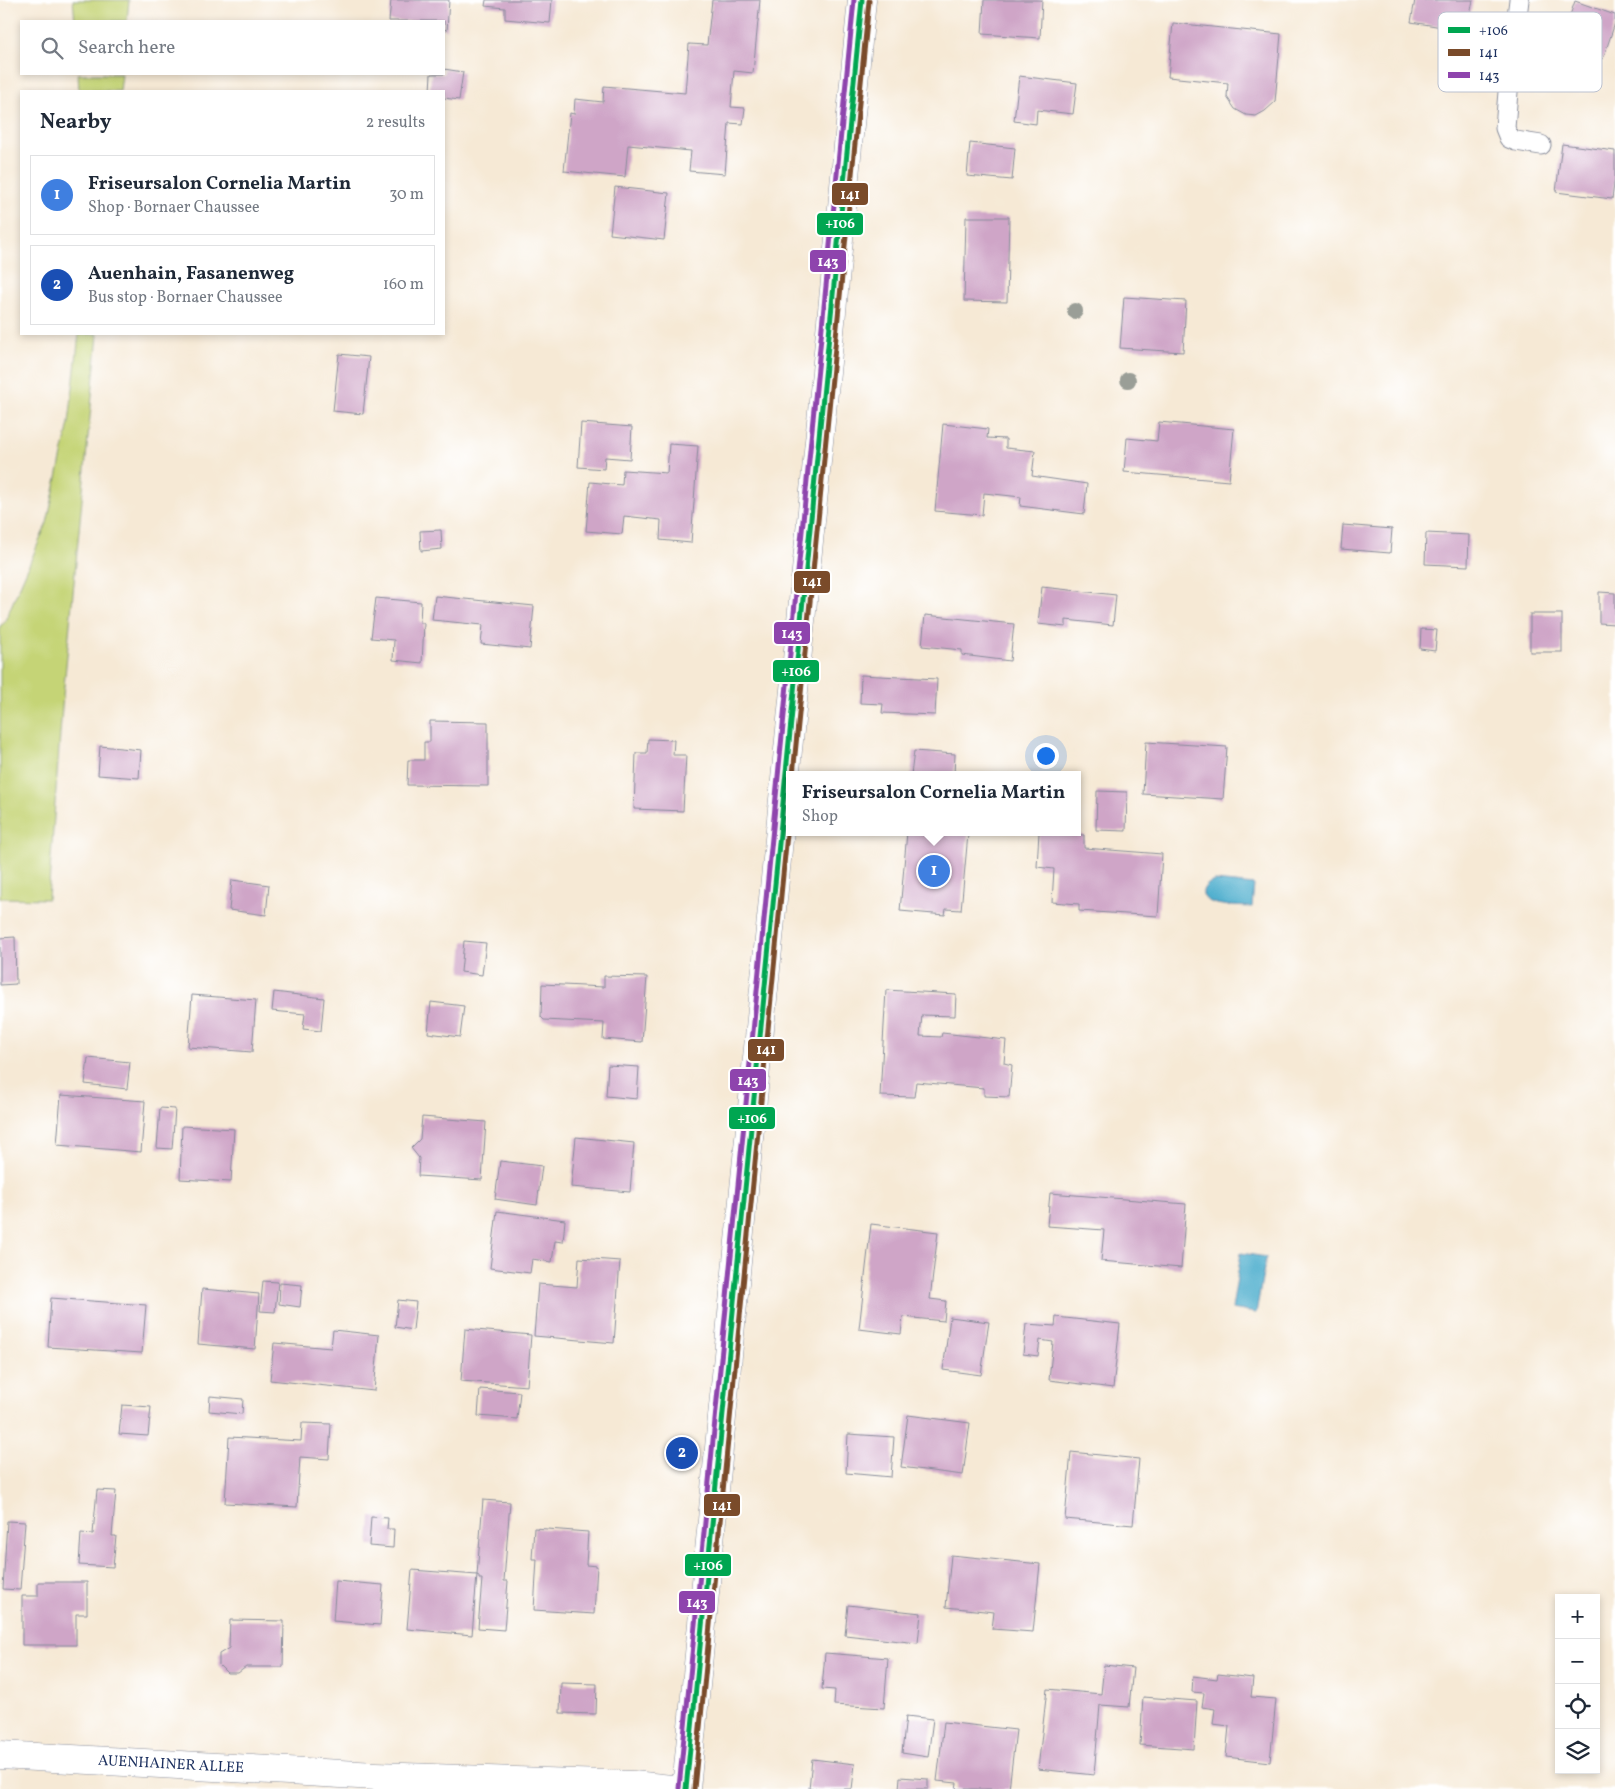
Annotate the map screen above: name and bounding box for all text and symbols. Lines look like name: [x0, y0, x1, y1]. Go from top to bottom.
legend: [1438, 12, 1602, 92]
search box: [20, 20, 445, 75]
text: +106: [1479, 22, 1508, 41]
icon: search: [38, 34, 66, 62]
text: Search here: [78, 35, 175, 61]
text: 141: [1479, 44, 1498, 63]
text: 143: [1479, 67, 1499, 86]
text: Nearby: [40, 108, 111, 137]
text: 2 results: [366, 112, 425, 134]
text: Friseursalon Cornelia Martin: [88, 171, 351, 197]
line badge: 141: [831, 182, 869, 206]
text: 1: [54, 184, 60, 206]
text: 30 m: [389, 184, 424, 206]
text: 141: [840, 186, 860, 205]
text: Shop · Bornaer Chaussee: [88, 197, 260, 219]
line badge: +106: [816, 212, 864, 236]
text: +106: [825, 215, 855, 234]
line badge: 143: [809, 249, 847, 273]
text: 143: [818, 253, 838, 272]
text: Auenhain, Fasanenweg: [88, 261, 294, 287]
text: 2: [53, 274, 61, 296]
text: 160 m: [383, 274, 424, 296]
text: Bus stop · Bornaer Chaussee: [88, 287, 283, 309]
line badge: 141: [793, 570, 831, 594]
text: 141: [802, 573, 822, 592]
line badge: 143: [773, 621, 811, 645]
text: 143: [782, 625, 802, 644]
line badge: +106: [772, 659, 820, 683]
text: +106: [781, 663, 811, 682]
your location: [1033, 743, 1059, 769]
popup: [786, 771, 1081, 836]
text: Friseursalon Cornelia Martin: [802, 780, 1065, 806]
text: Shop: [802, 806, 838, 828]
pin: 1: [918, 852, 950, 890]
line badge: 141: [747, 1038, 785, 1062]
text: 141: [756, 1041, 776, 1060]
line badge: 143: [729, 1068, 767, 1092]
text: 143: [738, 1072, 758, 1091]
line badge: +106: [728, 1106, 776, 1130]
text: +106: [737, 1110, 767, 1129]
pin: 2: [666, 1434, 698, 1472]
line badge: 141: [703, 1493, 741, 1517]
text: 141: [712, 1497, 732, 1516]
line badge: +106: [684, 1553, 732, 1577]
text: +106: [693, 1557, 723, 1576]
line badge: 143: [678, 1590, 716, 1614]
text: 143: [687, 1594, 707, 1613]
map controls: [1555, 1594, 1600, 1774]
button: +: [1555, 1594, 1600, 1639]
button: −: [1555, 1639, 1600, 1684]
button: locate: [1555, 1684, 1600, 1729]
button: layers: [1555, 1729, 1600, 1774]
street label: AUENHAINER ALLEE: [97, 1751, 245, 1779]

